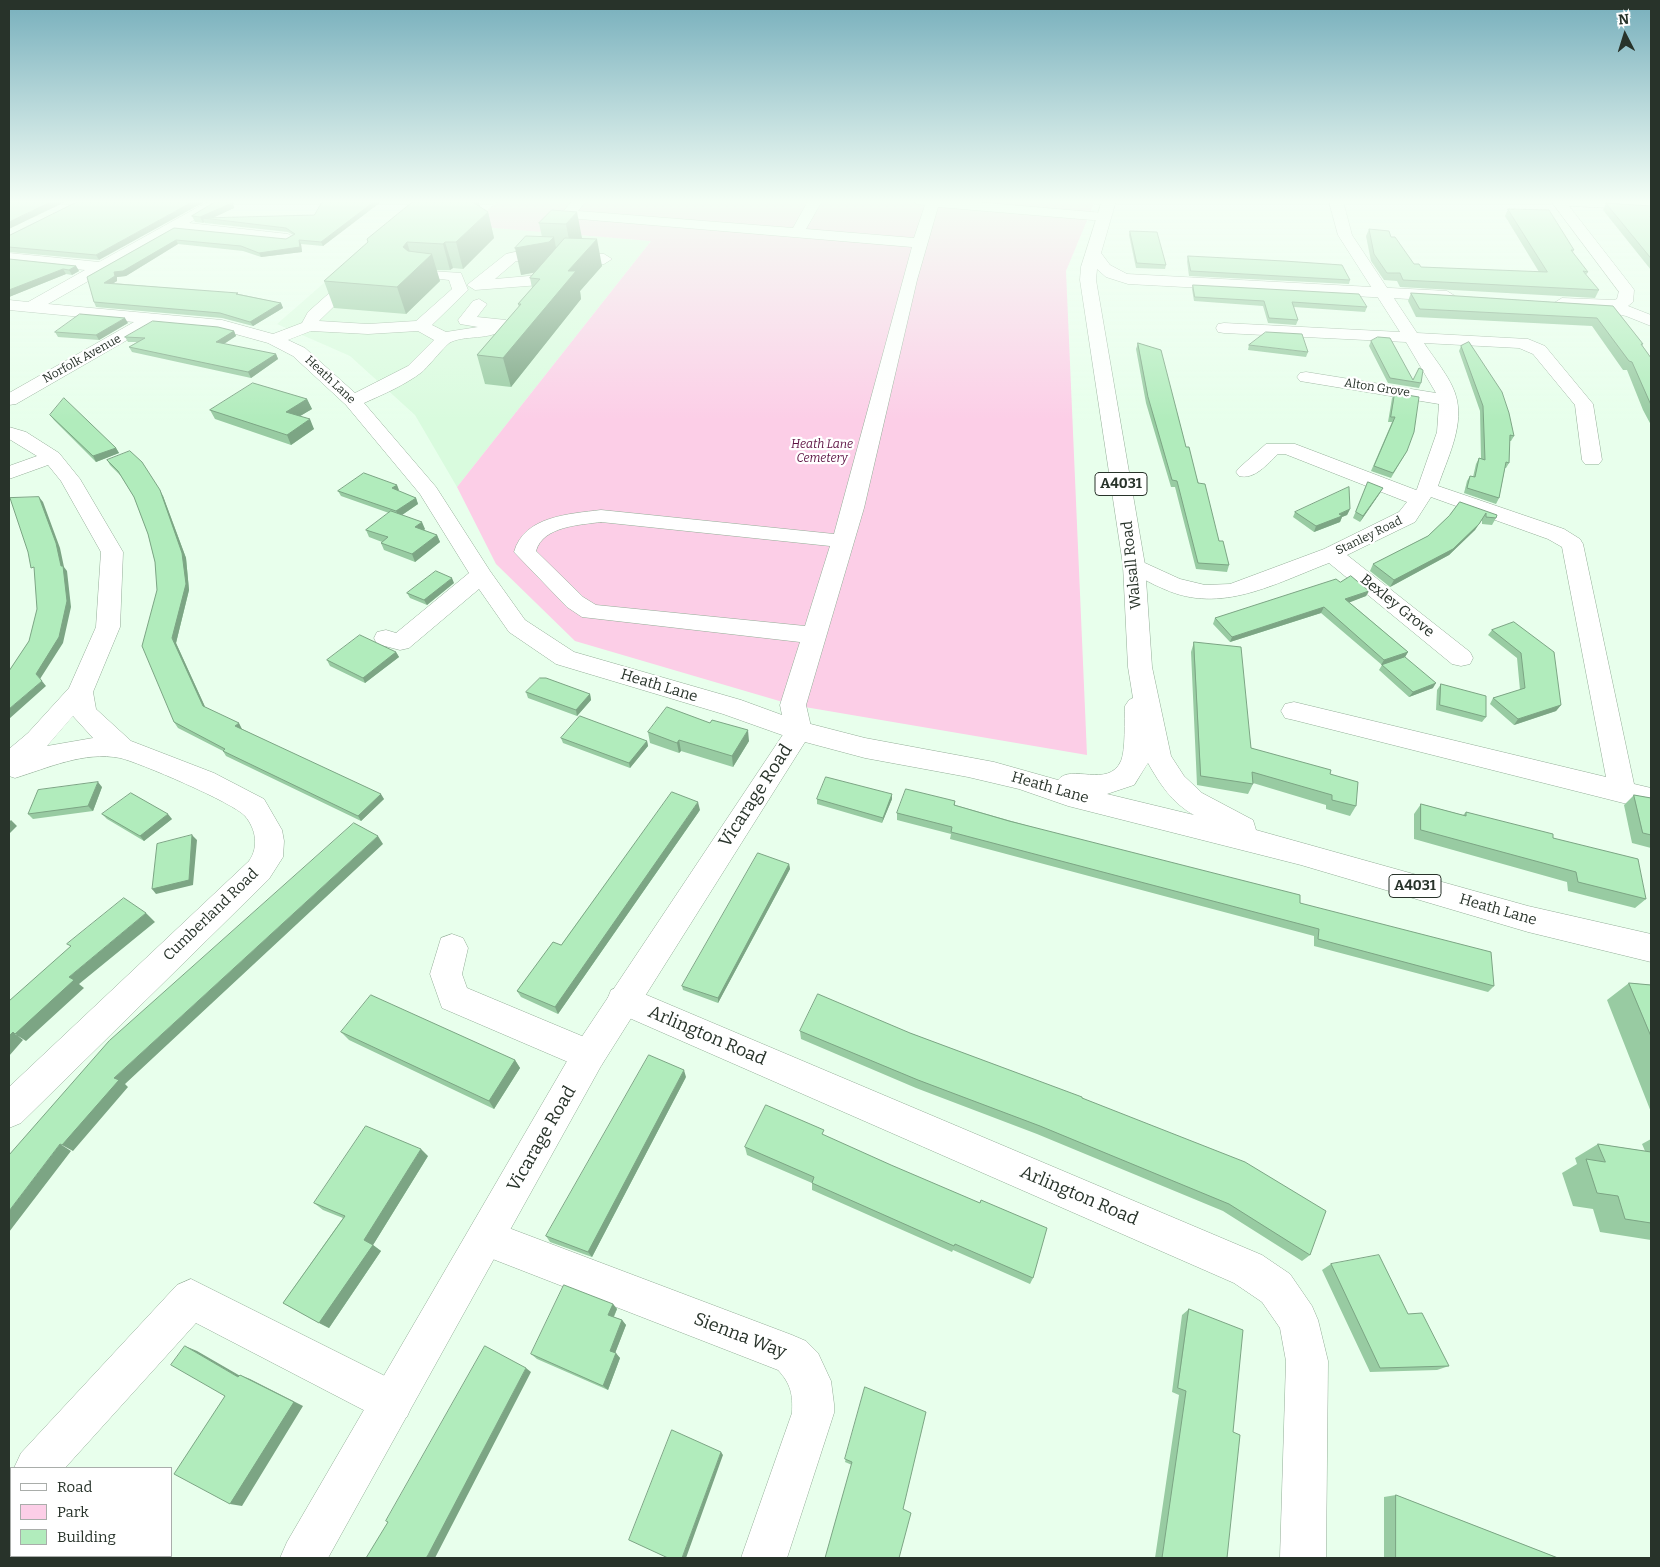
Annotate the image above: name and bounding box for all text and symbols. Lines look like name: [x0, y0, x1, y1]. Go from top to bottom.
north arrow: [1600, 10, 1650, 60]
text: N: [1618, 11, 1630, 28]
street label: Norfolk Avenue: [40, 332, 124, 386]
street label: Heath Lane: [302, 353, 358, 407]
street label: Alton Grove: [1343, 376, 1411, 400]
park label: Heath Lane Cemetery: [791, 438, 853, 466]
road number: A4031: [1095, 472, 1147, 496]
street label: Stanley Road: [1333, 514, 1405, 558]
street label: Walsall Road: [1118, 520, 1146, 610]
street label: Bexley Grove: [1356, 571, 1438, 641]
street label: Heath Lane: [618, 666, 700, 706]
street label: Vicarage Road: [715, 740, 797, 852]
street label: Heath Lane: [1009, 768, 1091, 808]
street label: Cumberland Road: [160, 865, 262, 965]
road number: A4031: [1389, 874, 1441, 898]
street label: Heath Lane: [1457, 890, 1539, 930]
street label: Arlington Road: [645, 1001, 769, 1071]
street label: Vicarage Road: [503, 1082, 581, 1196]
street label: Arlington Road: [1017, 1161, 1141, 1231]
street label: Sienna Way: [691, 1308, 789, 1364]
legend: [10, 1467, 172, 1557]
text: Road: [57, 1478, 92, 1496]
text: Park: [57, 1503, 89, 1521]
text: Building: [57, 1528, 116, 1546]

